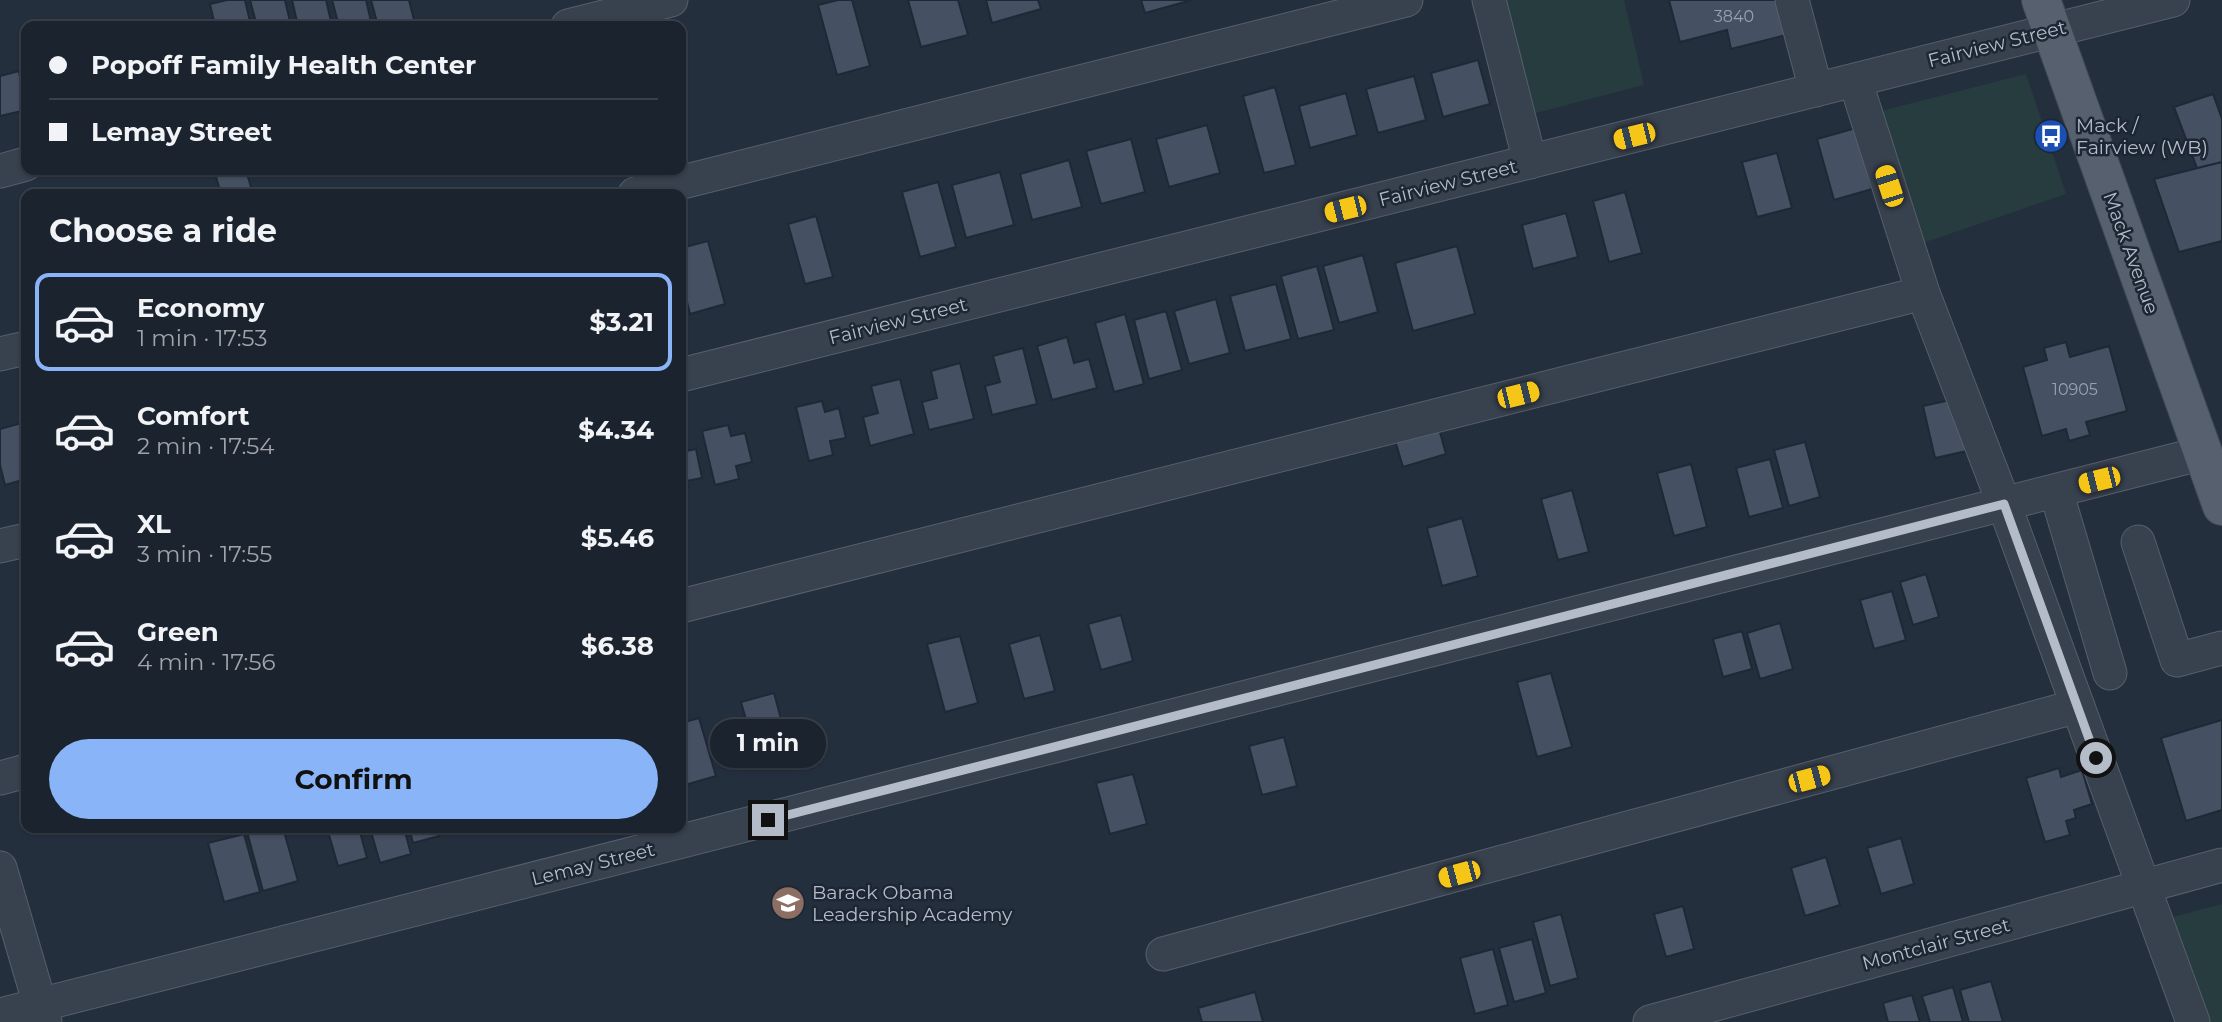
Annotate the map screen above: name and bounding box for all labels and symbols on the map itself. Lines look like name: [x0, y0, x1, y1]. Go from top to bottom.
house number: 3840: [1714, 7, 1754, 26]
street label: Fairview Street: [1925, 16, 2069, 72]
place label: Mack / Fairview (WB): [2076, 114, 2208, 159]
bus stop icon: Mack / Fairview (WB): [2032, 117, 2070, 155]
car: [1612, 121, 1657, 151]
street label: Fairview Street: [1376, 155, 1520, 211]
car: [1873, 163, 1906, 209]
street label: Mack Avenue: [2098, 189, 2164, 317]
car: [1323, 194, 1368, 224]
street label: Fairview Street: [826, 293, 970, 349]
car: [1496, 380, 1541, 410]
house number: 10905: [2052, 380, 2098, 399]
car: [2077, 465, 2122, 495]
callout: 1 min: [710, 718, 826, 768]
route start: [2080, 742, 2112, 774]
car: [1786, 763, 1833, 795]
route end: [752, 804, 784, 836]
street label: Lemay Street: [529, 838, 657, 890]
car: [1436, 858, 1483, 890]
place label: Barack Obama Leadership Academy: [812, 881, 1013, 926]
school or university icon: Barack Obama Leadership Academy: [769, 884, 807, 922]
street label: Montclair Street: [1859, 913, 2013, 975]

